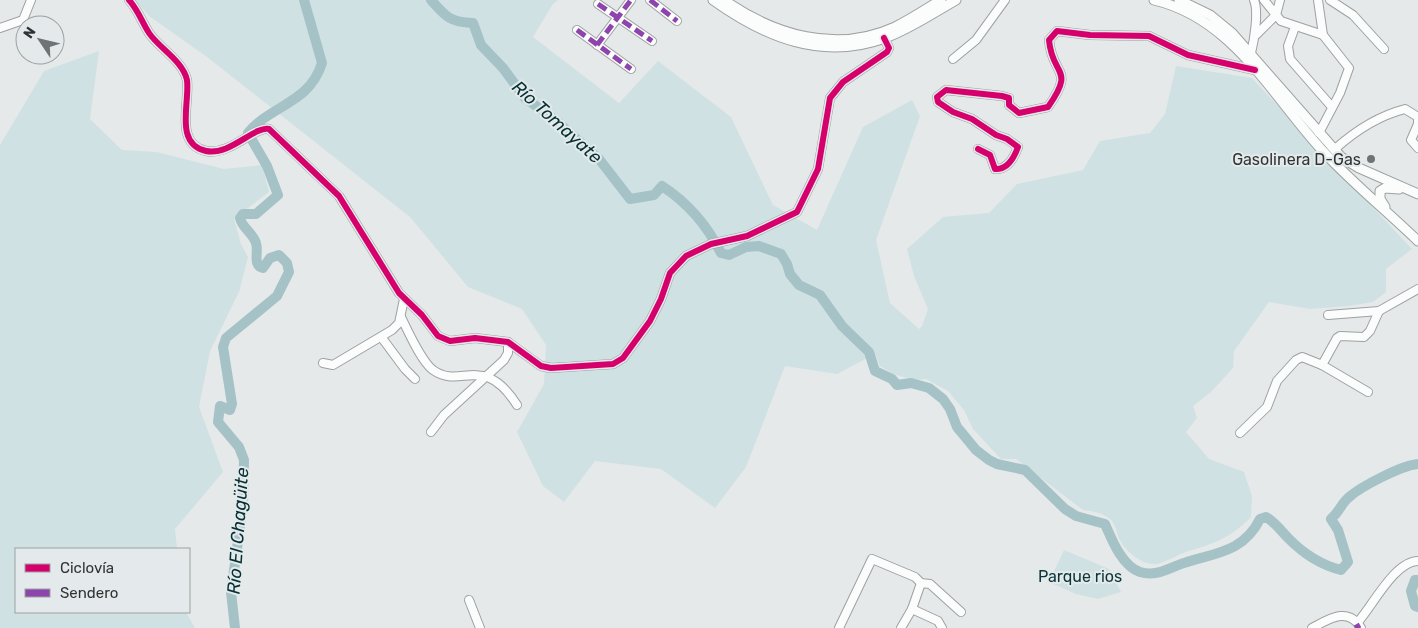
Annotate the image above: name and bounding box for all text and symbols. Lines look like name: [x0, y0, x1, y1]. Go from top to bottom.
north arrow: [15, 15, 65, 65]
text: N: [20, 24, 40, 42]
water label: Río Tomayate: [507, 76, 607, 168]
place label: Gasolinera D-Gas: [1232, 150, 1361, 169]
marker: Gasolinera D-Gas: [1365, 153, 1377, 165]
water label: Río El Chagüite: [223, 467, 253, 595]
legend: [15, 548, 190, 613]
text: Ciclovía: [60, 559, 114, 577]
park label: Parque rios: [1038, 567, 1122, 586]
text: Sendero: [60, 584, 118, 602]

